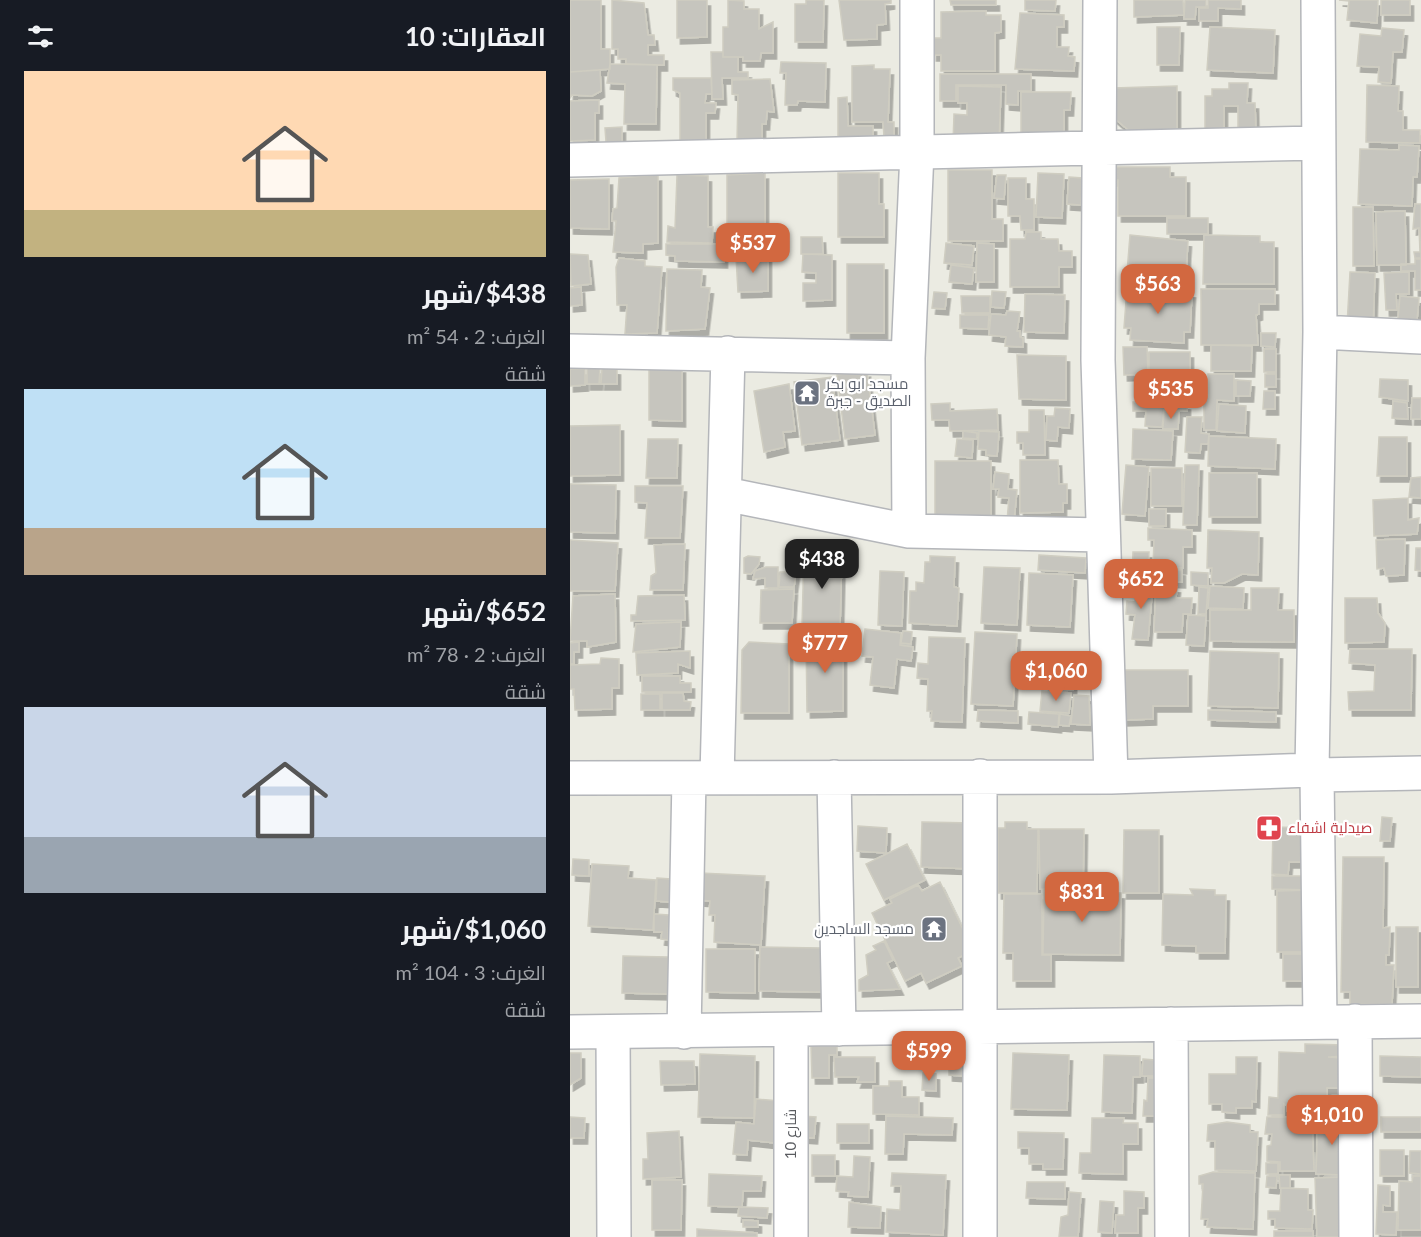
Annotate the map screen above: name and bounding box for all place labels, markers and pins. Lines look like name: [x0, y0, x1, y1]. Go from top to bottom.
pin: $537: [717, 223, 789, 274]
pin: $563: [1122, 264, 1194, 315]
pin: $535: [1135, 369, 1207, 420]
place label: مسجد ابو بكر الصديق - جبرة: [825, 374, 912, 411]
temple icon: مسجد ابو بكر الصديق - جبرة: [792, 378, 822, 408]
pin: $438: [786, 539, 858, 590]
pin: $652: [1105, 559, 1177, 610]
pin: $777: [789, 623, 861, 674]
pin: $1,060: [1007, 651, 1105, 702]
pharmacy icon: صيدلية اشفاء: [1254, 813, 1284, 843]
place label: صيدلية اشفاء: [1288, 818, 1372, 836]
pin: $831: [1046, 872, 1118, 923]
temple icon: مسجد الساجدين: [919, 914, 949, 944]
place label: مسجد الساجدين: [814, 919, 914, 939]
pin: $599: [893, 1031, 965, 1082]
pin: $1,010: [1283, 1095, 1381, 1146]

